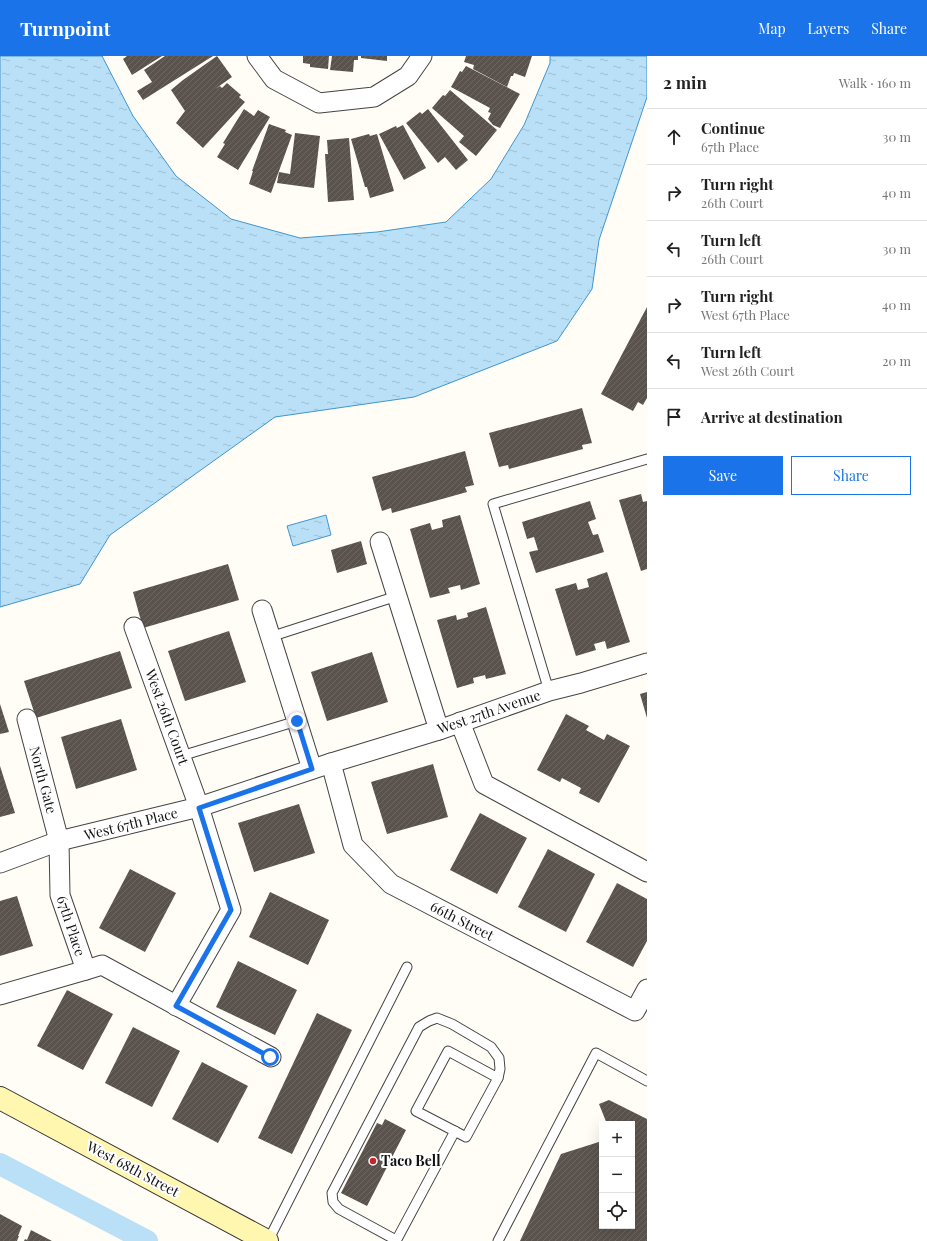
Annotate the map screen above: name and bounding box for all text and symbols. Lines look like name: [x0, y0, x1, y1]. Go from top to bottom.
text: Turnpoint: [20, 15, 110, 41]
text: Map: [758, 19, 786, 38]
text: Layers: [808, 19, 849, 38]
text: Share: [871, 19, 907, 38]
text: 2 min: [663, 71, 707, 93]
text: Walk · 160 m: [839, 74, 911, 91]
text: Continue: [701, 118, 765, 138]
icon: ahead: [663, 126, 685, 148]
text: 30 m: [883, 128, 911, 145]
text: 67th Place: [701, 138, 759, 155]
text: Turn right: [701, 174, 774, 194]
icon: right: [663, 182, 685, 204]
text: 40 m: [882, 184, 911, 201]
text: 26th Court: [701, 194, 763, 211]
text: Turn left: [701, 230, 762, 250]
icon: left: [663, 238, 685, 260]
text: 30 m: [883, 240, 911, 257]
text: 26th Court: [701, 250, 763, 267]
text: Turn right: [701, 286, 774, 306]
icon: right: [663, 294, 685, 316]
text: 40 m: [882, 296, 911, 313]
text: West 67th Place: [701, 306, 790, 323]
text: Turn left: [701, 342, 762, 362]
icon: left: [663, 350, 685, 372]
text: 20 m: [882, 352, 911, 369]
text: West 26th Court: [701, 362, 794, 379]
icon: arrive: [663, 406, 685, 428]
text: Arrive at destination: [701, 407, 843, 427]
button: Save: [663, 456, 783, 495]
button: Share: [791, 456, 911, 495]
street label: West 26th Court: [141, 665, 194, 768]
street label: West 27th Avenue: [434, 685, 543, 738]
route end: [288, 712, 306, 730]
street label: North Gate: [25, 744, 62, 816]
street label: West 67th Place: [81, 803, 180, 845]
street label: 67th Place: [53, 893, 90, 959]
street label: 66th Street: [427, 896, 498, 945]
route start: [261, 1048, 279, 1066]
map controls: [599, 1121, 635, 1229]
button: +: [599, 1121, 635, 1157]
street label: West 68th Street: [83, 1136, 184, 1201]
place label: Taco Bell: [381, 1151, 441, 1170]
marker: Taco Bell: [368, 1156, 378, 1166]
button: −: [599, 1157, 635, 1193]
button: locate: [599, 1193, 635, 1229]

